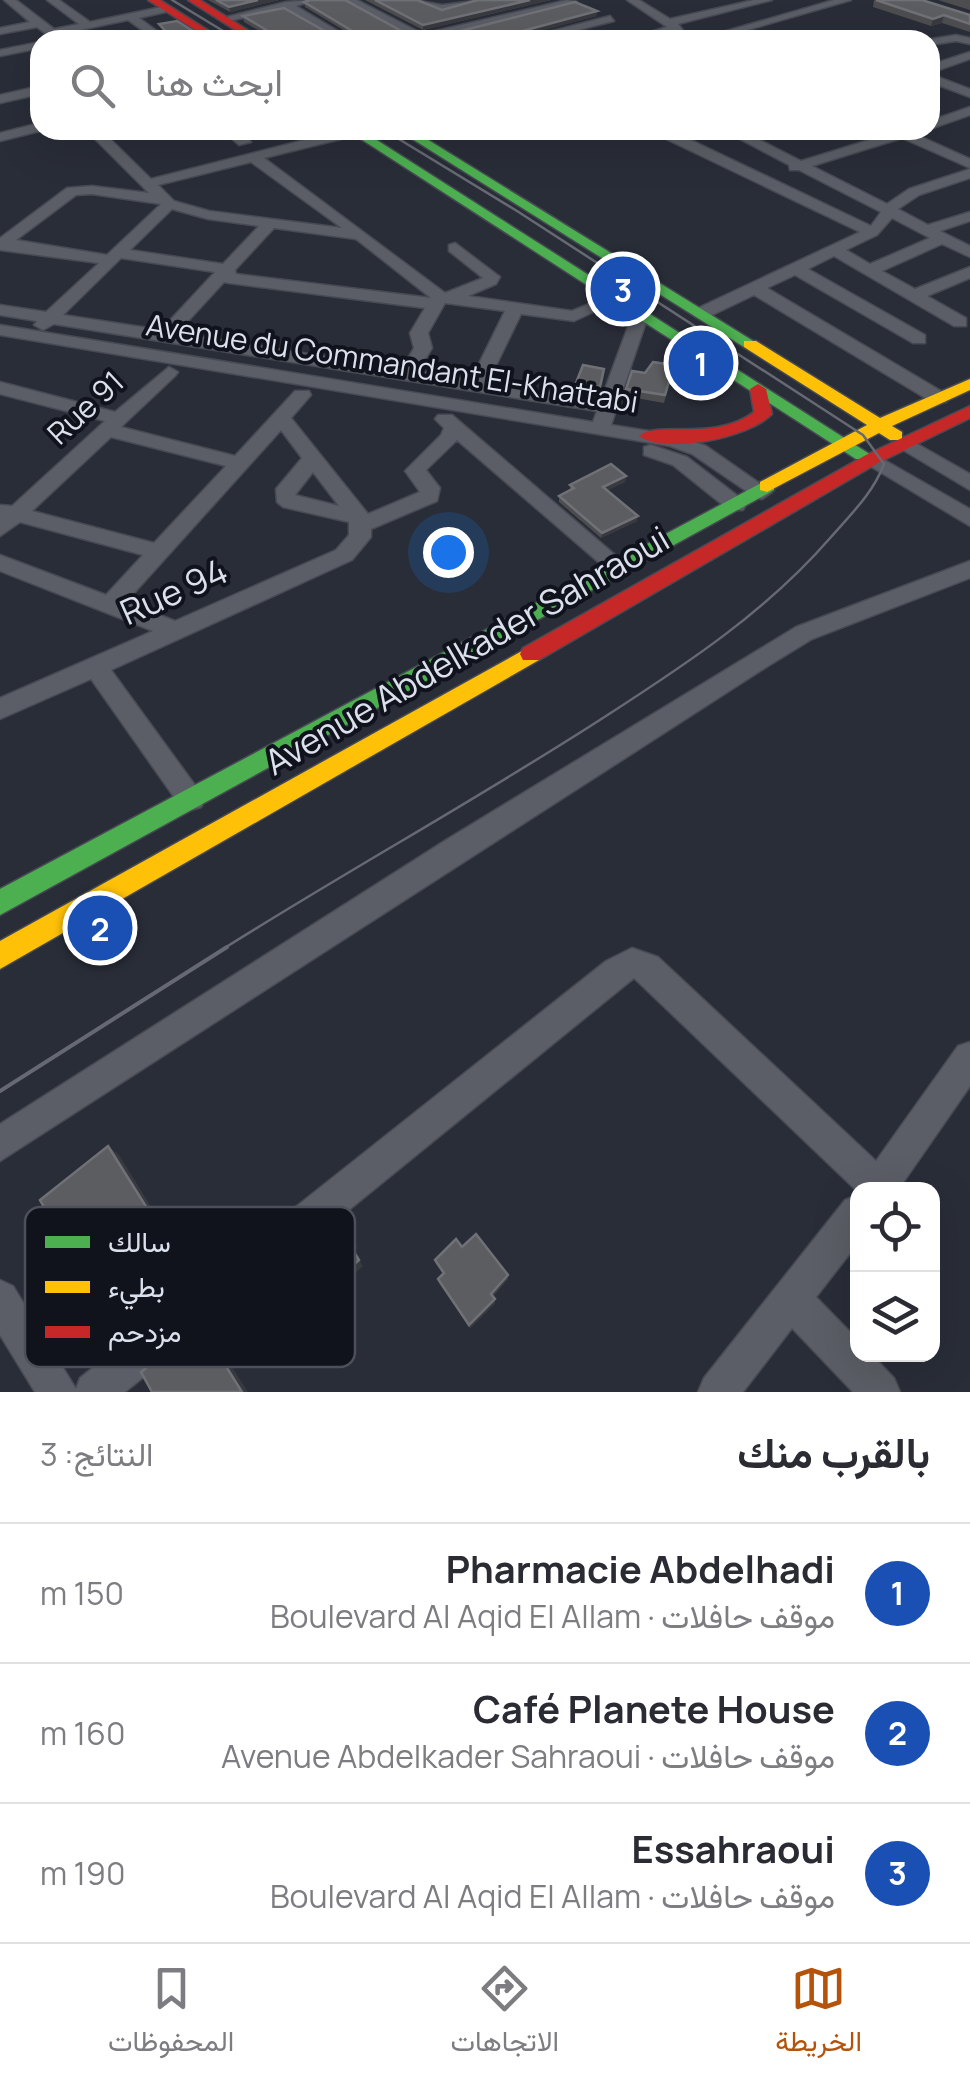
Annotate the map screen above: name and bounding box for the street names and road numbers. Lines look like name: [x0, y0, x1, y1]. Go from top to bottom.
street label: Avenue du Commandant El-Khattabi: [143, 303, 641, 422]
street label: Rue 91: [38, 361, 132, 453]
street label: Avenue Abdelkader Sahraoui: [256, 514, 677, 786]
street label: Rue 94: [112, 546, 235, 636]

